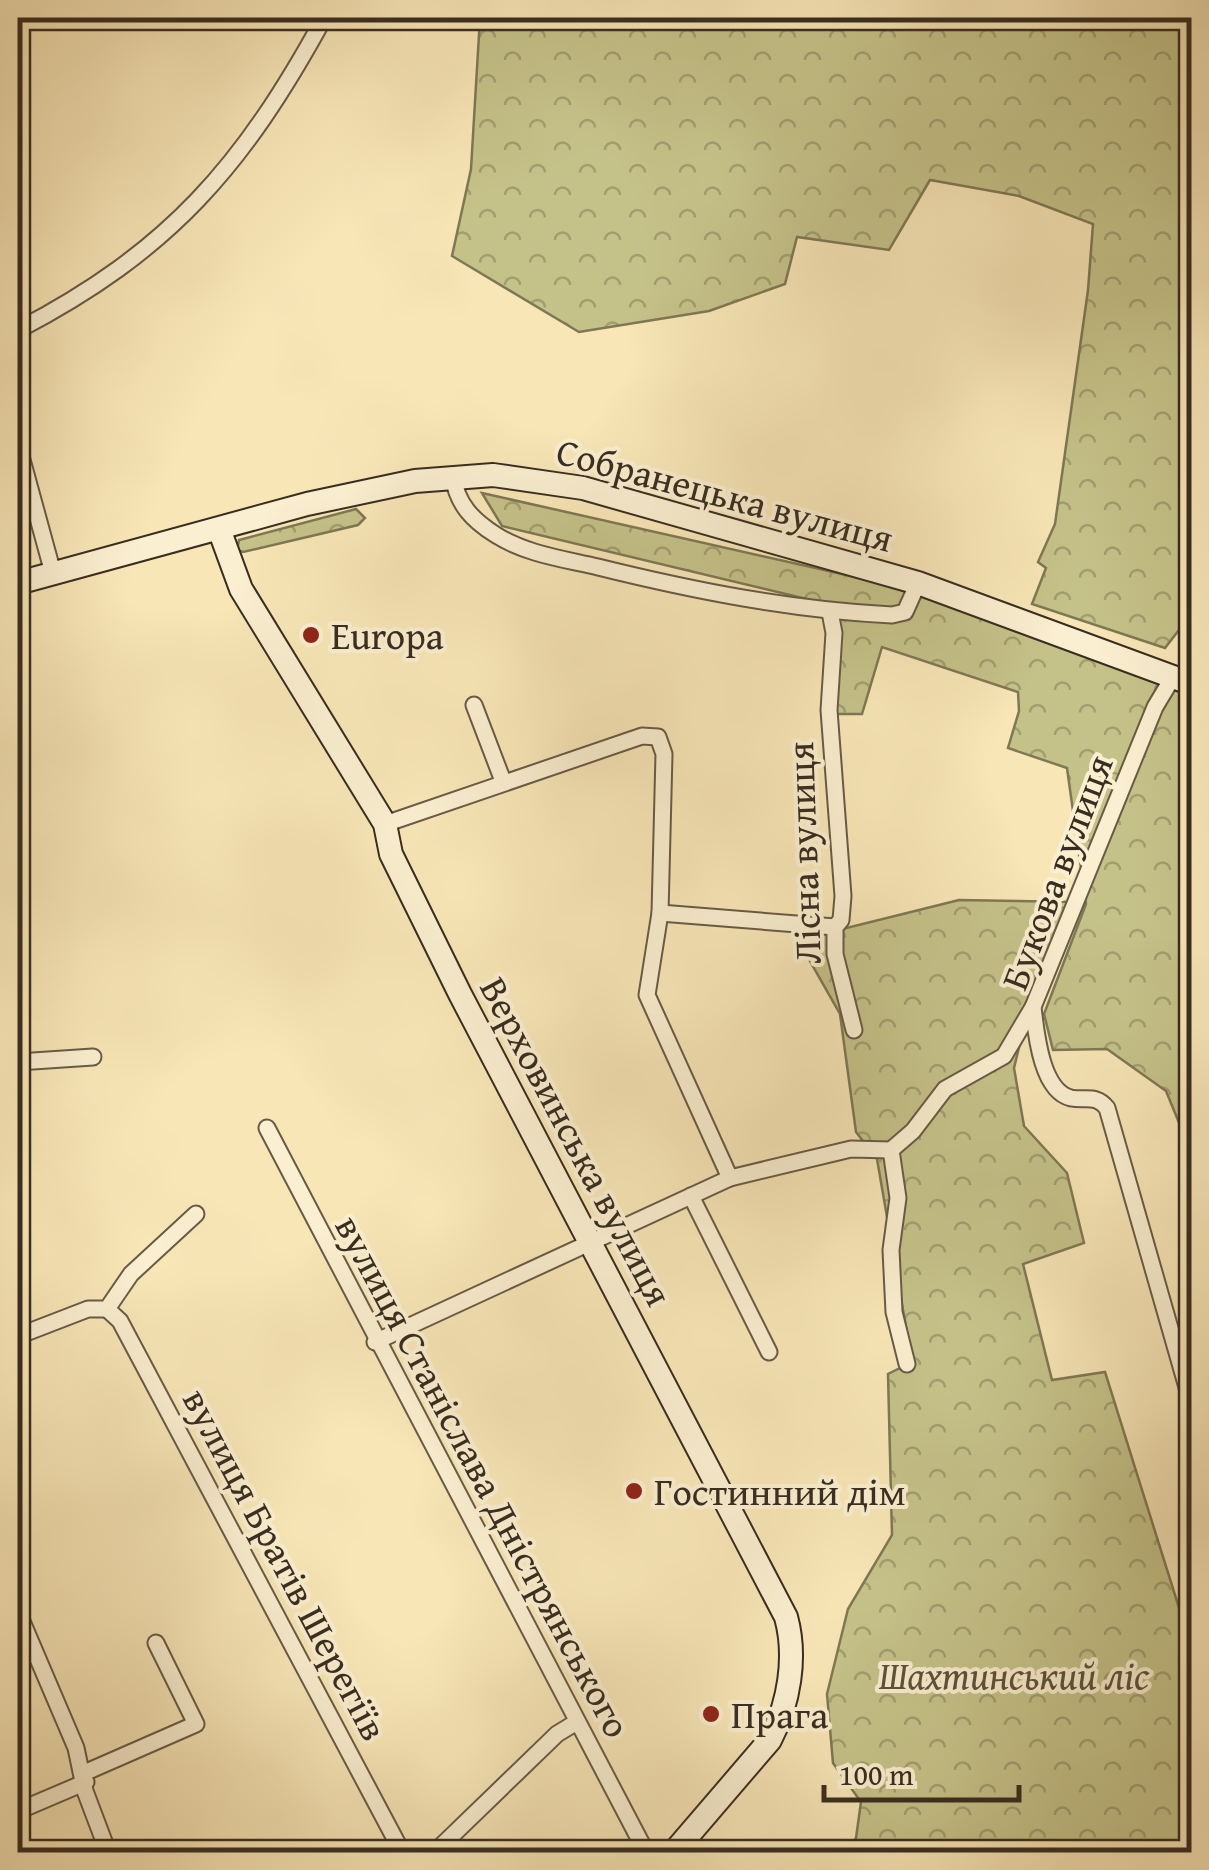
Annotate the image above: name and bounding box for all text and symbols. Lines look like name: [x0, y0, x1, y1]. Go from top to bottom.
street label: Собранецька вулиця: [551, 422, 899, 566]
place label: Europa: [331, 607, 444, 663]
marker: Europa: [300, 624, 322, 646]
street label: Лісна вулиця: [771, 741, 835, 965]
street label: Букова вулиця: [986, 746, 1126, 998]
street label: Верховинська вулиця: [467, 967, 687, 1315]
street label: вулиця Станіслава Дністрянського: [322, 1205, 646, 1747]
street label: вулиця Братів Шерегіїв: [169, 1378, 403, 1750]
place label: Гостинний дім: [654, 1463, 906, 1519]
marker: Гостинний дім: [623, 1480, 645, 1502]
park label: Шахтинський ліс: [879, 1647, 1150, 1703]
place label: Прага: [731, 1686, 828, 1742]
marker: Прага: [700, 1703, 722, 1725]
scale bar: [824, 1740, 1019, 1802]
text: 100 m: [839, 1752, 914, 1796]

